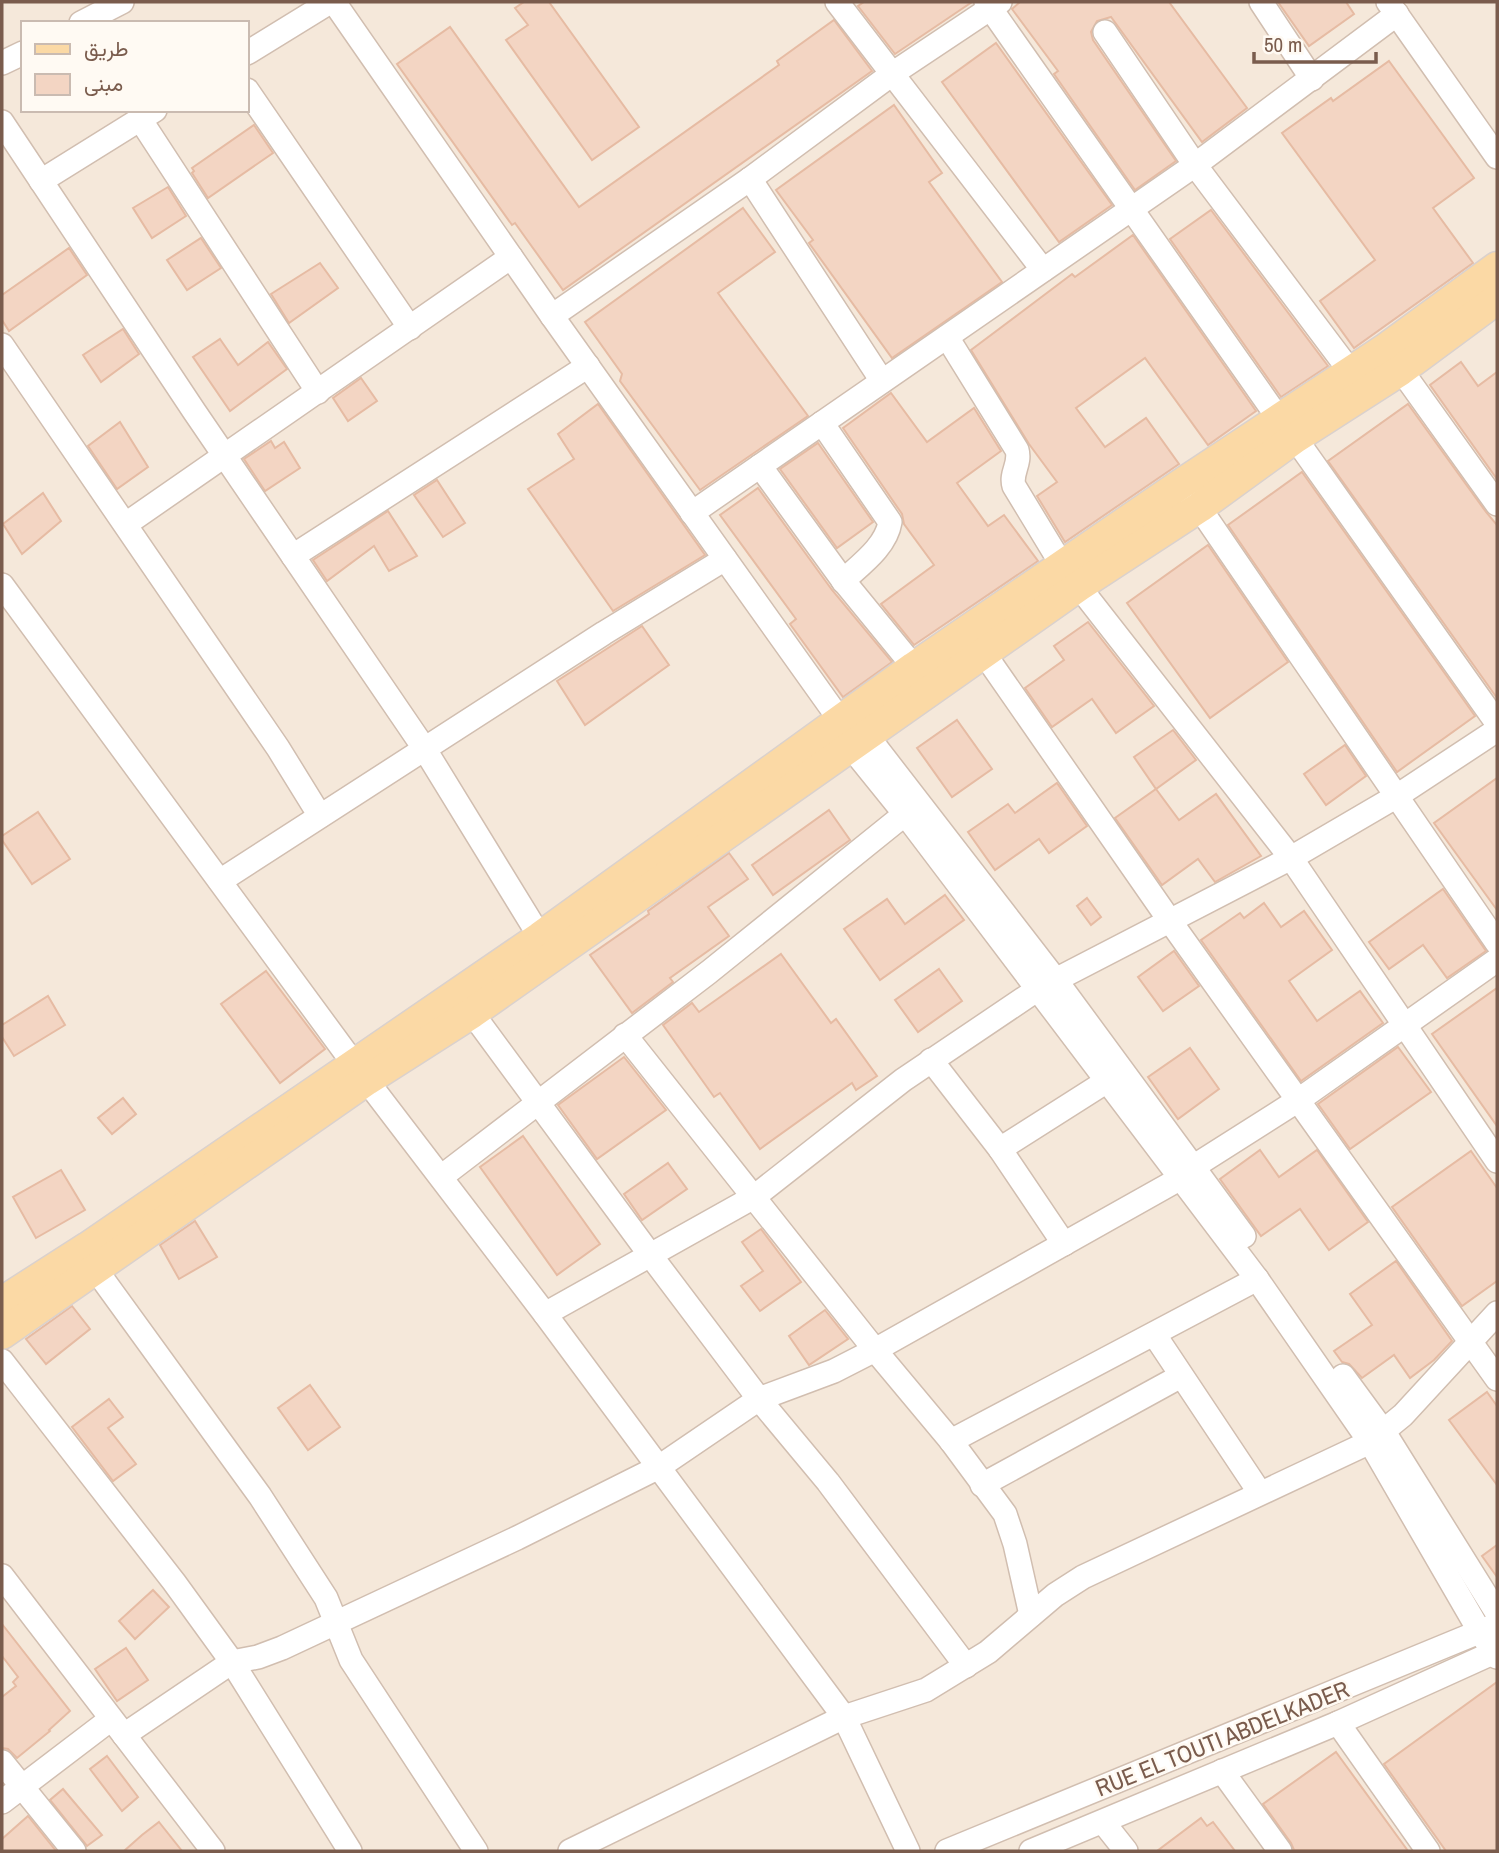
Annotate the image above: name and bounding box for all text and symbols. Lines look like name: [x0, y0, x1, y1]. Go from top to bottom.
legend: [21, 21, 248, 112]
scale bar: [1254, 21, 1376, 65]
text: 50 m: [1264, 30, 1302, 59]
text: طريق: [84, 34, 129, 63]
text: مبنى: [84, 69, 123, 98]
street label: RUE EL TOUTI ABDELKADER: [1090, 1672, 1354, 1804]

